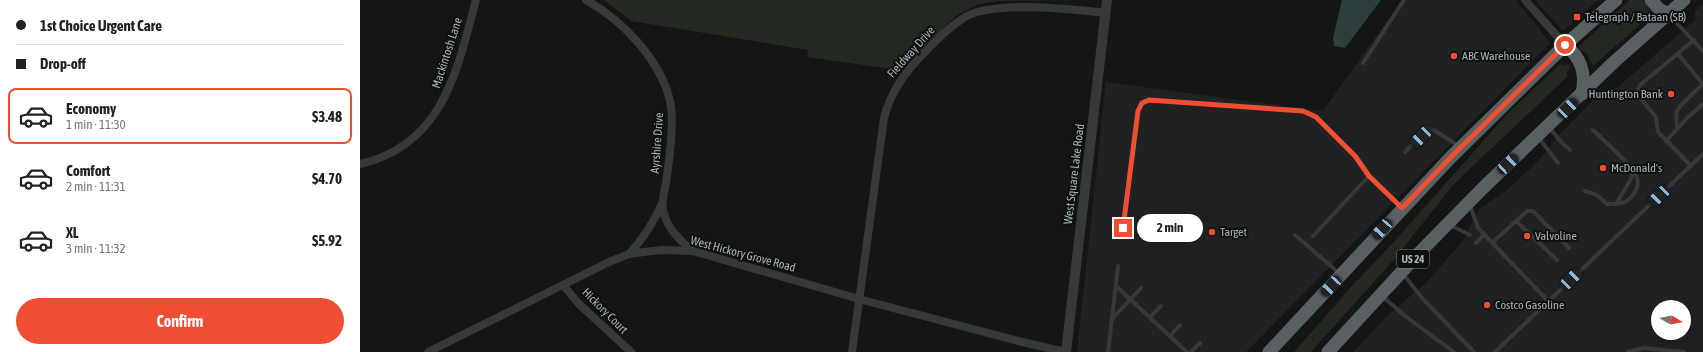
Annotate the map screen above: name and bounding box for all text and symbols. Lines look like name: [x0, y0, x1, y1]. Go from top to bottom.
place label: Telegraph / Bataan (SB): [1585, 10, 1686, 24]
marker: Telegraph / Bataan (SB): [1572, 12, 1582, 22]
street label: Mackintosh Lane: [429, 16, 465, 90]
text: 1st Choice Urgent Care: [40, 17, 162, 34]
street label: Fieldway Drive: [884, 23, 938, 81]
route start: [1556, 36, 1574, 54]
place label: ABC Warehouse: [1462, 49, 1530, 63]
marker: ABC Warehouse: [1449, 51, 1459, 61]
text: Drop-off: [40, 55, 86, 72]
place label: Huntington Bank: [1588, 87, 1664, 101]
marker: Huntington Bank: [1666, 89, 1676, 99]
car: [1555, 95, 1581, 121]
icon: car: [18, 98, 54, 134]
text: Economy: [66, 100, 116, 117]
text: $3.48: [312, 108, 342, 125]
street label: Ayrshire Drive: [648, 112, 666, 174]
text: 1 min · 11:30: [66, 117, 126, 132]
street label: West Square Lake Road: [1061, 123, 1087, 225]
car: [1408, 124, 1434, 150]
car: [1495, 151, 1521, 177]
icon: car: [18, 160, 54, 196]
place label: McDonald's: [1611, 161, 1662, 175]
text: Comfort: [66, 162, 110, 179]
marker: McDonald's: [1598, 163, 1608, 173]
text: $4.70: [312, 170, 342, 187]
text: 2 min · 11:31: [66, 179, 126, 194]
car: [1646, 183, 1672, 209]
callout: 2 min: [1137, 214, 1203, 242]
car: [1370, 216, 1394, 242]
route end: [1114, 219, 1132, 237]
text: 2 min: [1157, 220, 1183, 235]
icon: car: [18, 222, 54, 258]
text: XL: [66, 224, 79, 241]
place label: Target: [1220, 225, 1248, 239]
marker: Target: [1207, 227, 1217, 237]
place label: Valvoline: [1535, 229, 1577, 243]
marker: Valvoline: [1522, 231, 1532, 241]
text: $5.92: [312, 232, 342, 249]
street label: West Hickory Grove Road: [689, 233, 797, 275]
text: 3 min · 11:32: [66, 241, 126, 256]
road number: US 24: [1397, 250, 1429, 268]
car: [1558, 266, 1584, 292]
car: [1318, 273, 1344, 299]
street label: Hickory Court: [579, 285, 631, 337]
button: Confirm: [16, 298, 344, 344]
place label: Costco Gasoline: [1495, 298, 1564, 312]
marker: Costco Gasoline: [1482, 300, 1492, 310]
north arrow: [1651, 300, 1691, 340]
map controls: [1651, 300, 1691, 340]

